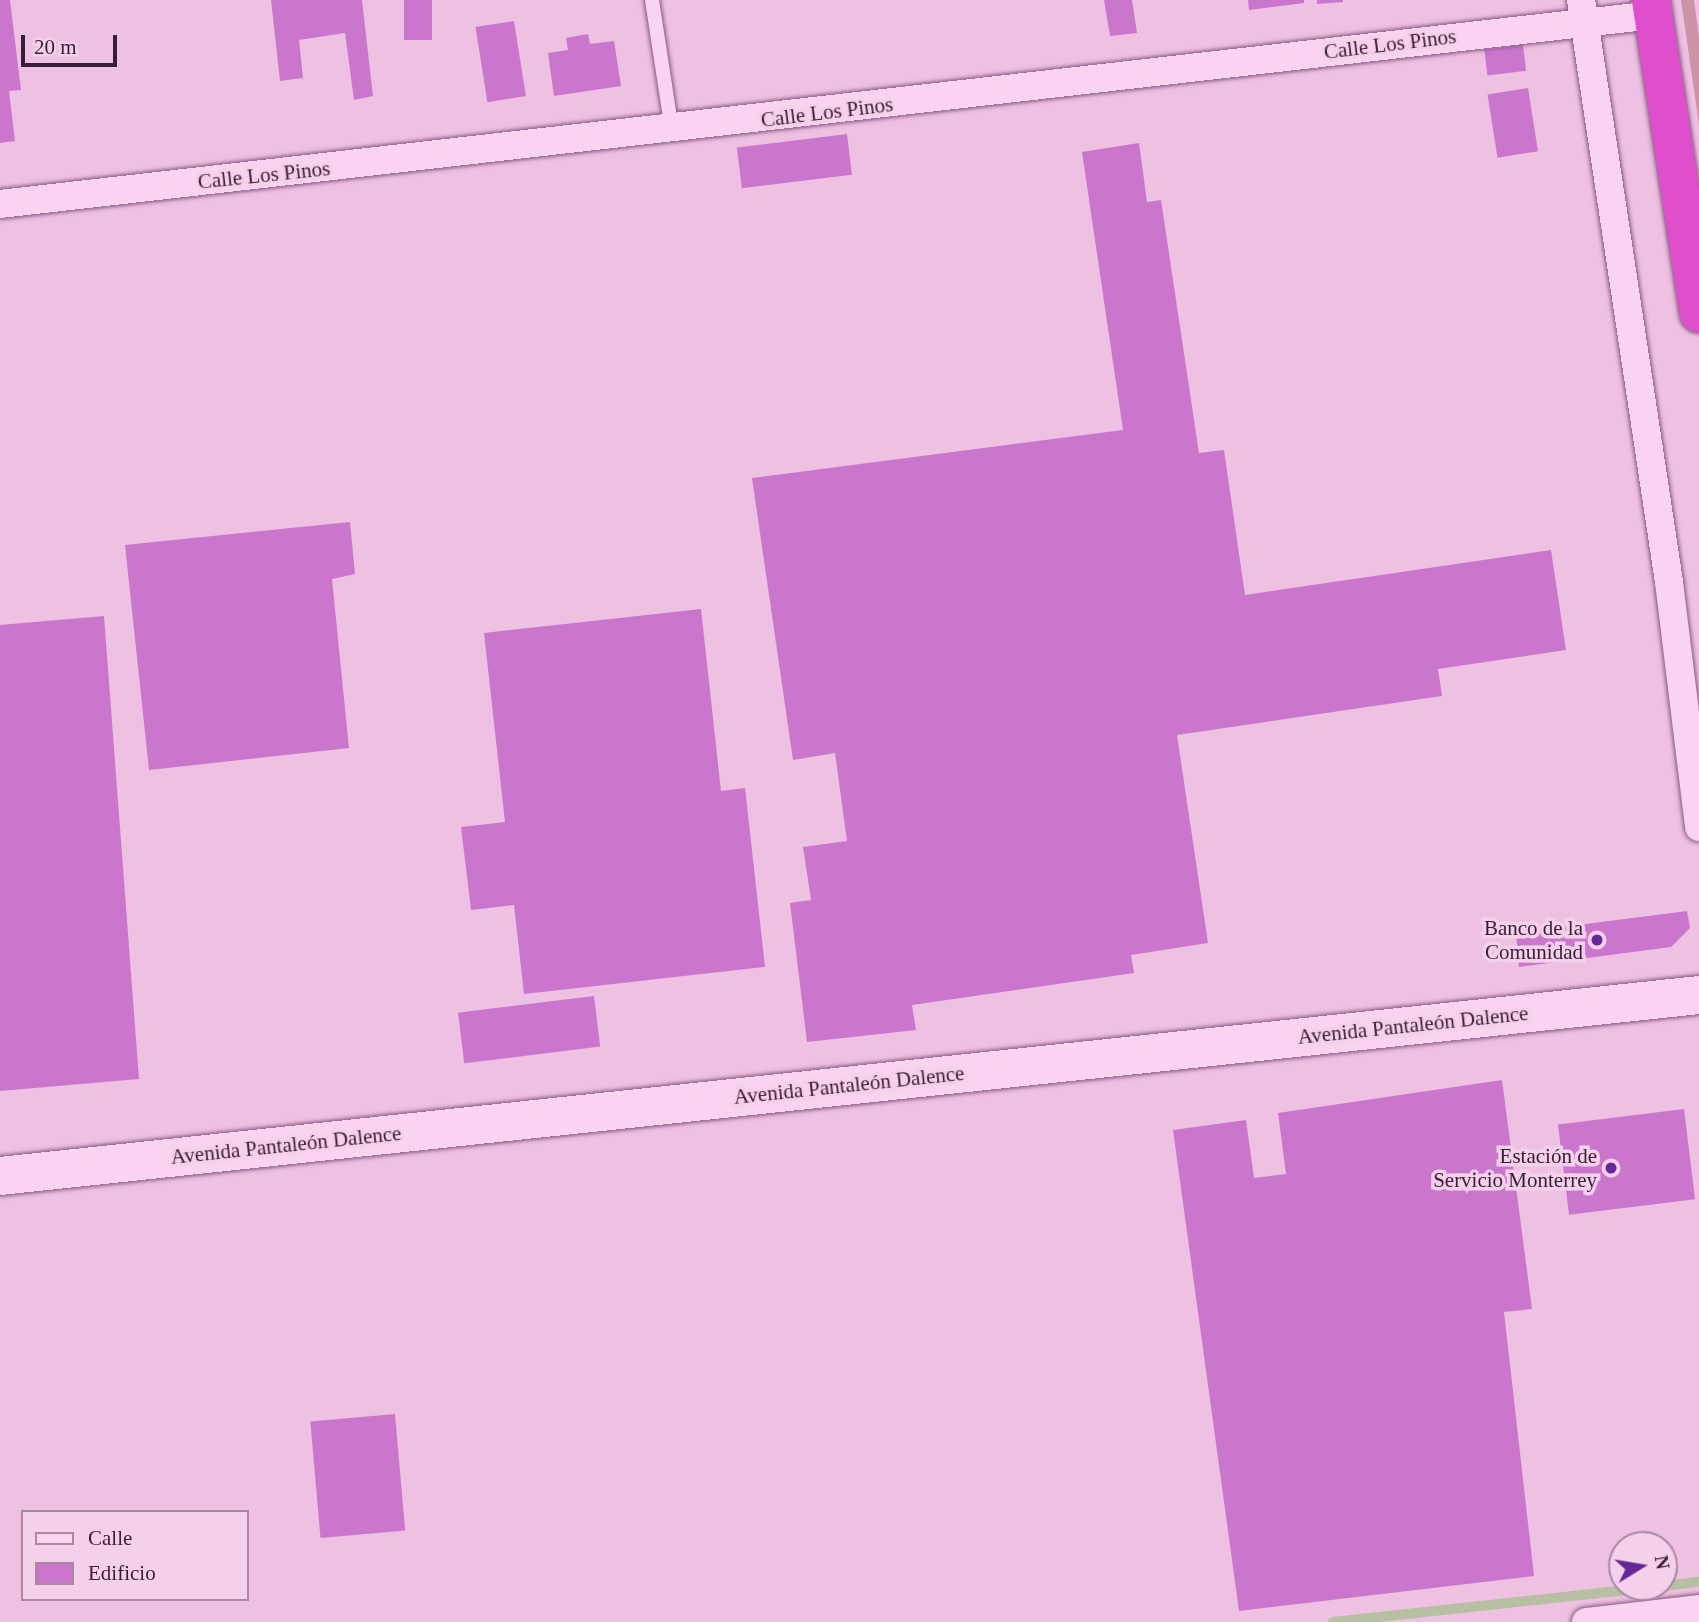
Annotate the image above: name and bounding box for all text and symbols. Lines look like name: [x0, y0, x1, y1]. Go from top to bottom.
scale bar: [24, 21, 121, 65]
street label: Calle Los Pinos: [1322, 23, 1458, 65]
text: 20 m: [34, 35, 77, 59]
street label: Calle Los Pinos: [759, 91, 895, 133]
street label: Calle Los Pinos: [197, 156, 331, 194]
place label: Banco de la Comunidad: [1484, 915, 1583, 965]
marker: Banco de la Comunidad: [1589, 932, 1605, 948]
street label: Avenida Pantaleón Dalence: [1296, 1000, 1530, 1050]
street label: Avenida Pantaleón Dalence: [732, 1060, 966, 1110]
street label: Avenida Pantaleón Dalence: [169, 1120, 403, 1170]
place label: Estación de Servicio Monterrey: [1433, 1143, 1597, 1193]
marker: Estación de Servicio Monterrey: [1603, 1160, 1619, 1176]
legend: [21, 1510, 248, 1601]
text: Calle: [88, 1526, 132, 1550]
north arrow: [1608, 1531, 1678, 1601]
text: N: [1651, 1554, 1674, 1571]
text: Edificio: [88, 1561, 156, 1585]

